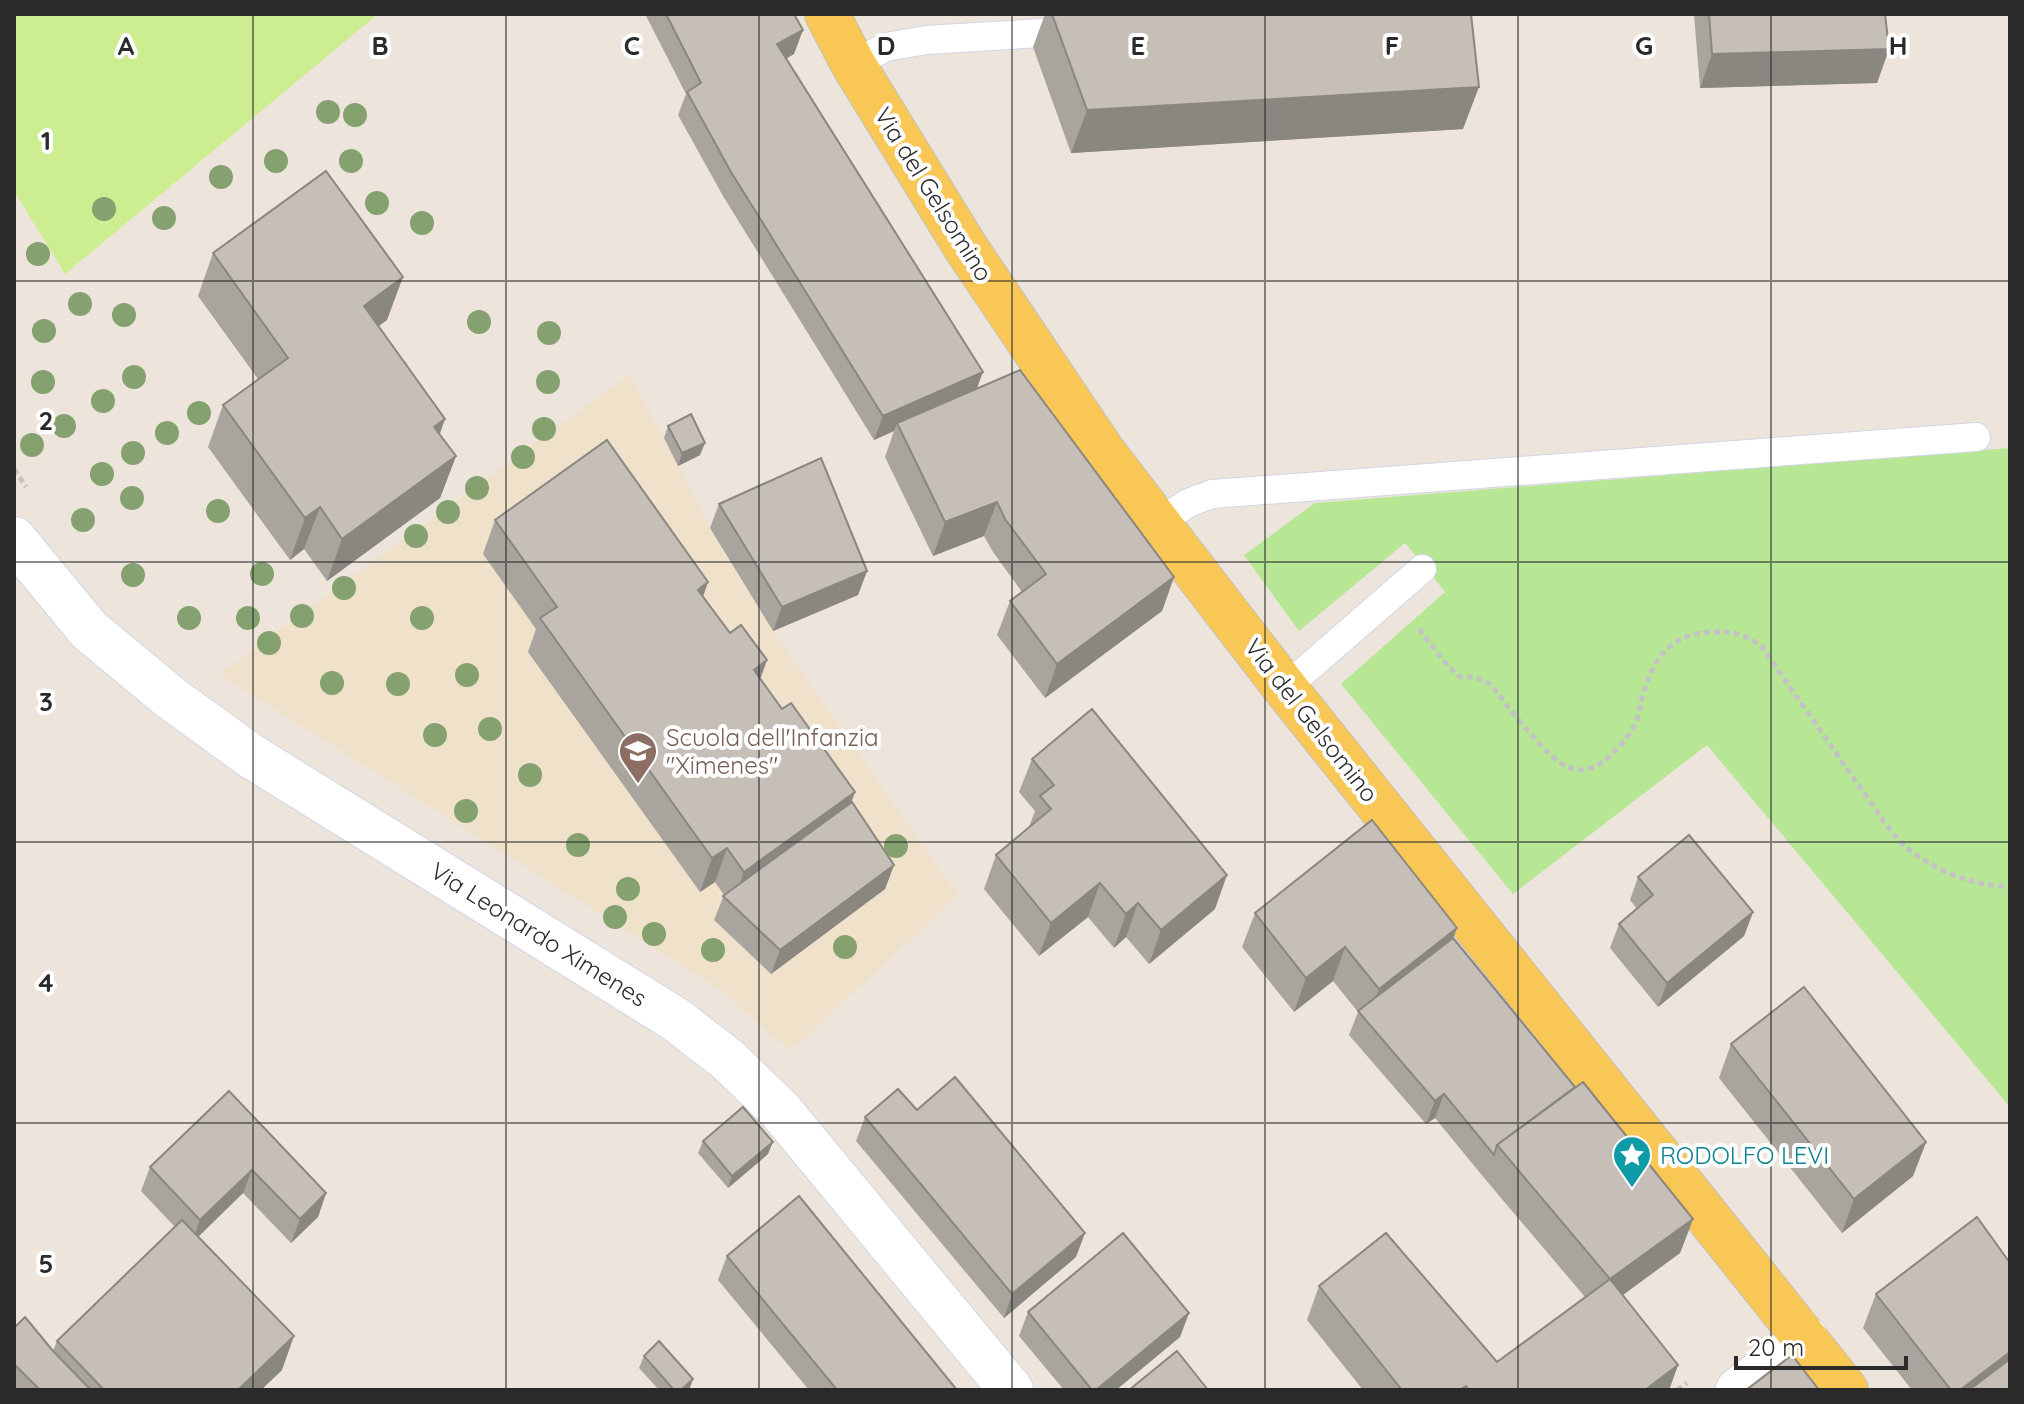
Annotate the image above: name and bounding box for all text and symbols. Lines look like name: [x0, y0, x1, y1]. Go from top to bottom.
text: A: [118, 29, 135, 62]
text: B: [371, 29, 389, 62]
text: C: [624, 29, 640, 62]
text: D: [877, 29, 895, 62]
text: E: [1131, 29, 1145, 62]
text: F: [1385, 29, 1399, 62]
text: G: [1635, 29, 1653, 62]
text: H: [1889, 29, 1907, 62]
street label: Via del Gelsomino: [868, 102, 1000, 286]
text: 1: [41, 124, 51, 157]
text: 2: [39, 404, 53, 437]
street label: Via del Gelsomino: [1239, 632, 1385, 808]
text: 3: [39, 685, 53, 718]
place label: Scuola dell'Infanzia "Ximenes": [666, 722, 879, 780]
school or university icon: Scuola dell'Infanzia "Ximenes": [617, 730, 659, 785]
street label: Via Leonardo Ximenes: [425, 855, 653, 1013]
text: 4: [38, 966, 54, 999]
place icon: RODOLFO LEVI: [1611, 1134, 1653, 1189]
place label: RODOLFO LEVI: [1660, 1140, 1829, 1170]
text: 5: [39, 1247, 53, 1280]
scale bar: [1736, 1320, 1906, 1370]
text: 20 m: [1748, 1332, 1804, 1362]

